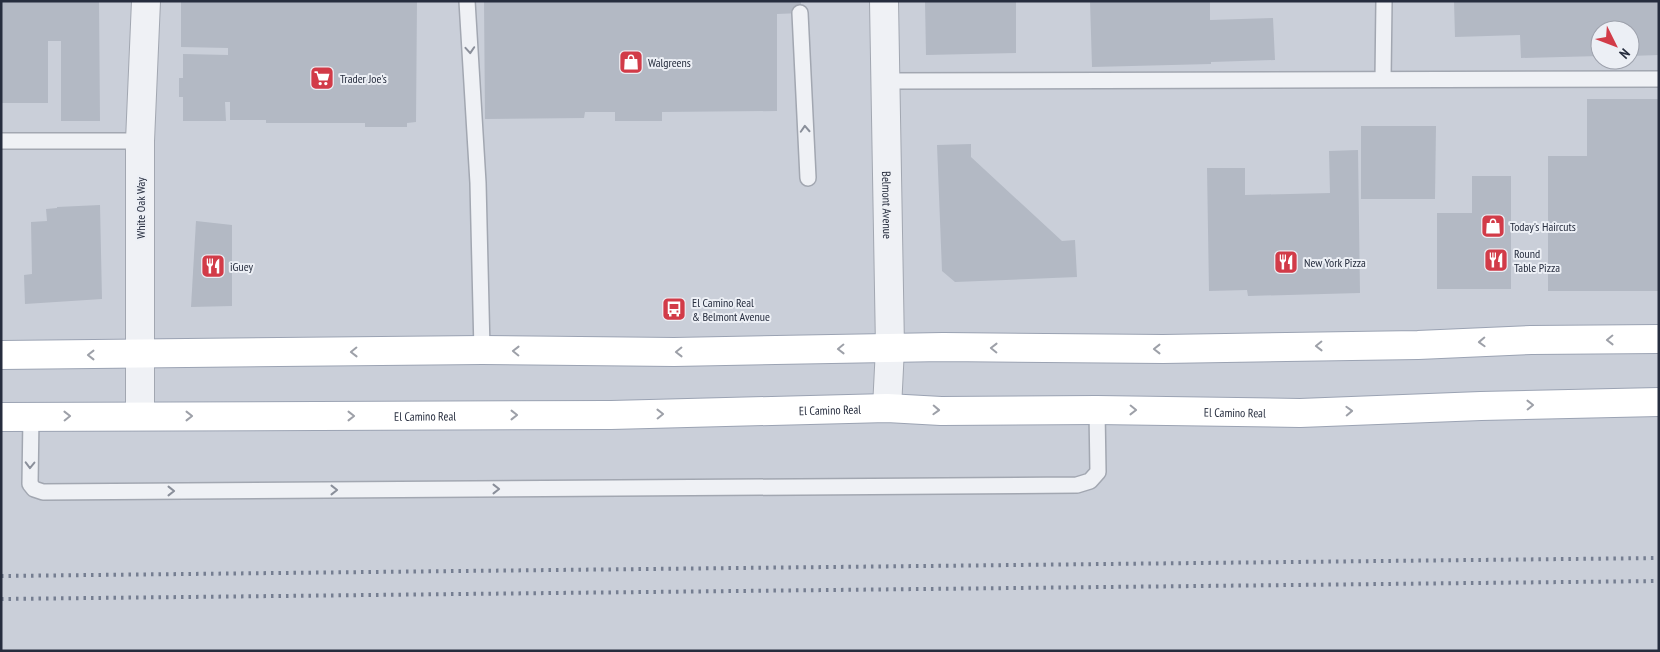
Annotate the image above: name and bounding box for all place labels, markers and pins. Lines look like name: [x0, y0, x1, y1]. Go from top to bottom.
shop icon: Walgreens: [618, 49, 644, 75]
place label: Walgreens: [648, 55, 691, 70]
supermarket icon: Trader Joe's: [309, 65, 335, 91]
place label: Trader Joe's: [340, 71, 387, 86]
shop icon: Today's Haircuts: [1480, 213, 1506, 239]
place label: Today's Haircuts: [1510, 219, 1576, 234]
place label: Round Table Pizza: [1514, 246, 1560, 275]
restaurant icon: Round Table Pizza: [1483, 247, 1509, 273]
restaurant icon: New York Pizza: [1273, 249, 1299, 275]
restaurant icon: iGuey: [200, 253, 226, 279]
place label: New York Pizza: [1304, 255, 1366, 270]
place label: iGuey: [230, 259, 253, 274]
place label: El Camino Real & Belmont Avenue: [692, 295, 770, 324]
bus stop icon: El Camino Real & Belmont Avenue: [661, 296, 687, 322]

